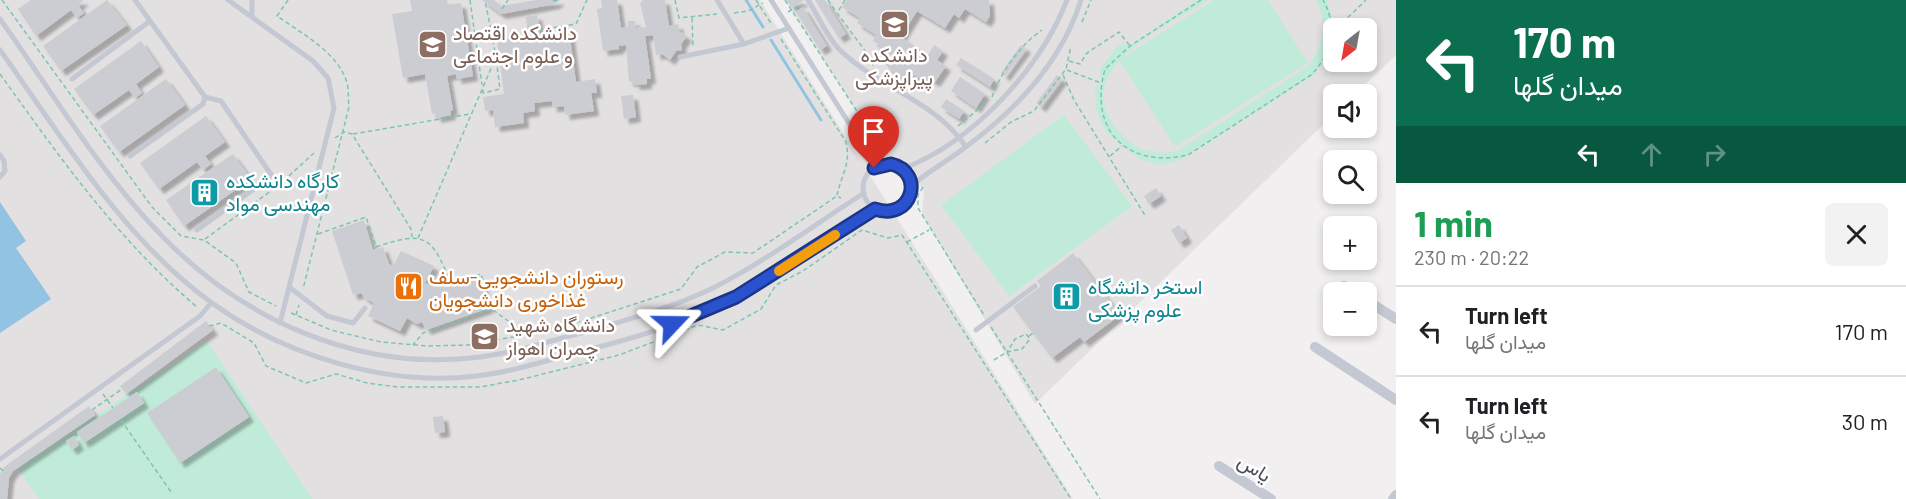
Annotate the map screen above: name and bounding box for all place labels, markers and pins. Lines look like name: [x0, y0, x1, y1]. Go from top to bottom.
school or university icon: دانشکده پیراپزشکی: [878, 8, 910, 40]
place label: دانشکده اقتصاد و علوم اجتماعی: [453, 20, 577, 69]
school or university icon: دانشکده اقتصاد و علوم اجتماعی: [416, 28, 448, 60]
place label: دانشکده پیراپزشکی: [855, 42, 933, 92]
pin: [848, 106, 899, 168]
place label: کارگاه دانشکده مهندسی مواد: [226, 168, 340, 217]
building icon: کارگاه دانشکده مهندسی مواد: [189, 176, 221, 208]
place label: رستوران دانشجویی-سلف غذاخوری دانشجویان: [429, 264, 624, 313]
restaurant icon: رستوران دانشجویی-سلف غذاخوری دانشجویان: [392, 271, 424, 303]
place label: استخر دانشگاه علوم پزشکی: [1088, 274, 1203, 324]
building icon: استخر دانشگاه علوم پزشکی: [1051, 281, 1083, 313]
place label: دانشگاه شهید چمران اهواز: [505, 312, 615, 362]
school or university icon: دانشگاه شهید چمران اهواز: [469, 320, 501, 352]

